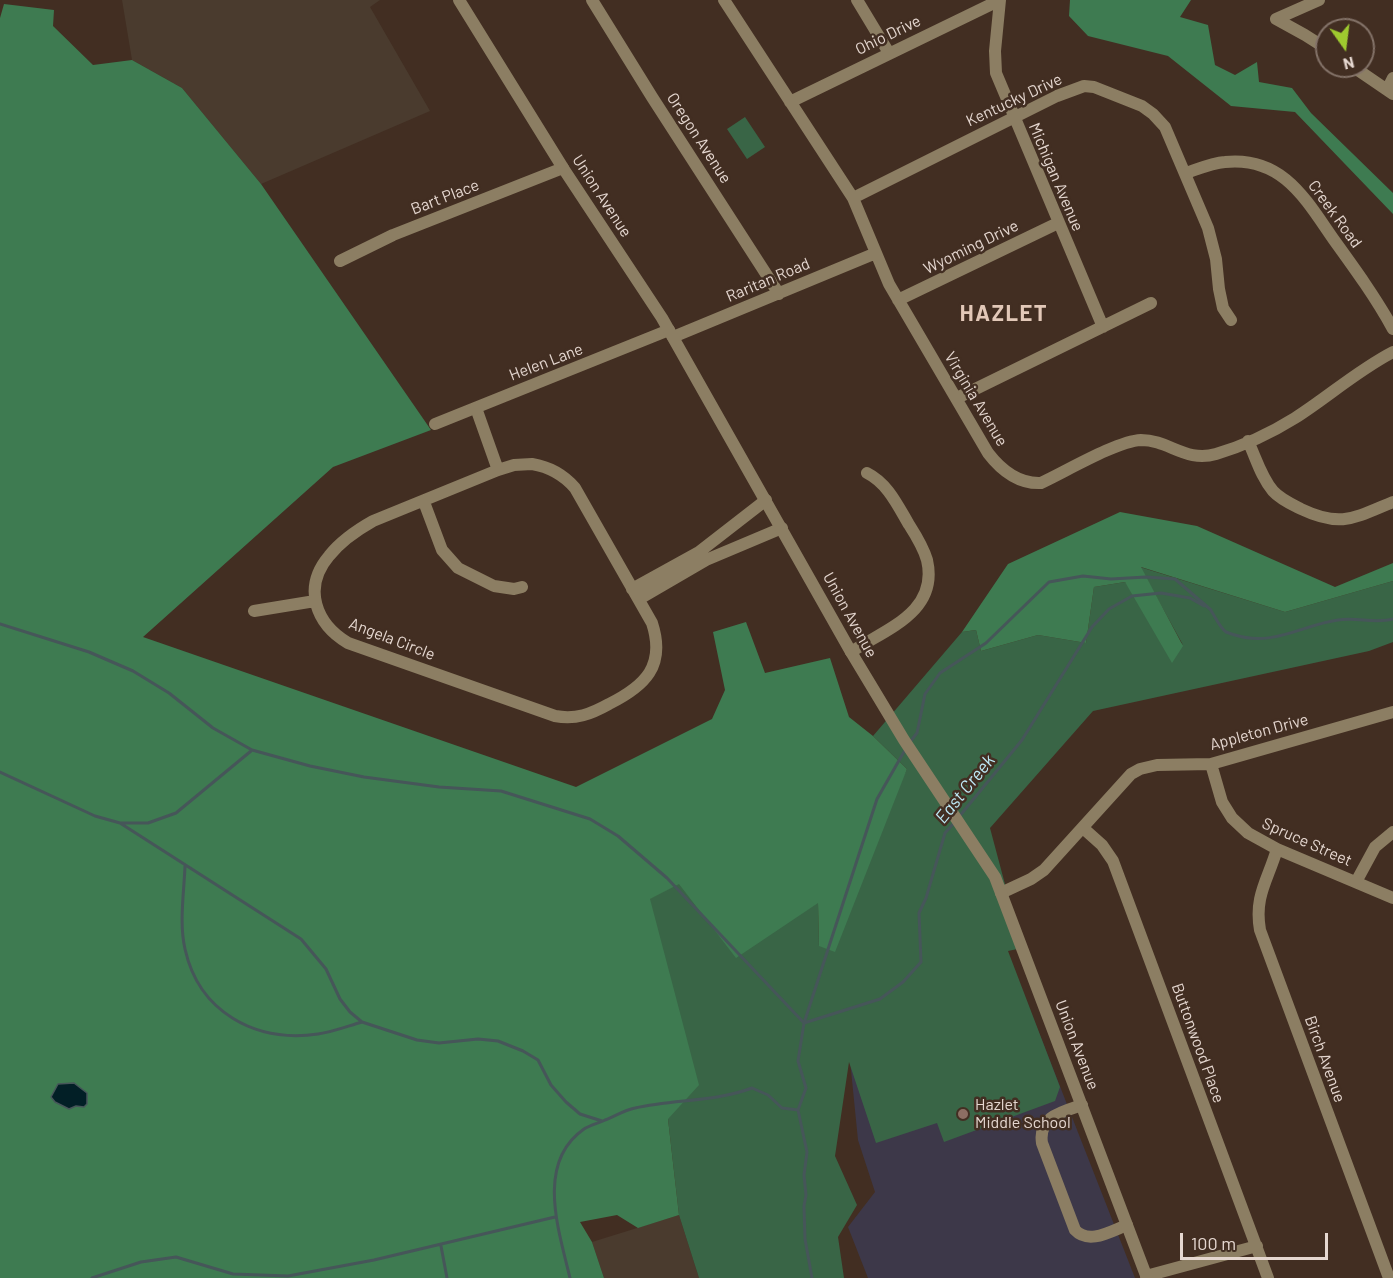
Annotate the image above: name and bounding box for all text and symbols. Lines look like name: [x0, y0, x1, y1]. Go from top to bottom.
street label: Ohio Drive: [852, 11, 924, 59]
north arrow: [1315, 18, 1375, 78]
text: N: [1342, 54, 1356, 75]
street label: Kentucky Drive: [963, 69, 1065, 131]
street label: Oregon Avenue: [663, 89, 735, 187]
street label: Michigan Avenue: [1025, 120, 1087, 234]
street label: Union Avenue: [568, 151, 636, 241]
street label: Bart Place: [408, 175, 482, 219]
street label: Creek Road: [1304, 176, 1366, 252]
street label: Wyoming Drive: [920, 216, 1022, 278]
street label: Raritan Road: [723, 254, 813, 306]
district label: HAZLET: [960, 301, 1048, 327]
street label: Helen Lane: [506, 339, 586, 385]
street label: Virginia Avenue: [940, 348, 1012, 450]
street label: Union Avenue: [819, 569, 881, 661]
street label: Angela Circle: [346, 614, 438, 664]
street label: Appleton Drive: [1208, 710, 1310, 754]
water label: East Creek: [931, 750, 999, 828]
street label: Spruce Street: [1259, 814, 1355, 870]
street label: Buttonwood Place: [1167, 981, 1229, 1105]
street label: Union Avenue: [1051, 997, 1103, 1093]
street label: Birch Avenue: [1300, 1013, 1350, 1105]
place label: Hazlet Middle School: [975, 1095, 1071, 1133]
marker: Hazlet Middle School: [956, 1107, 970, 1121]
scale bar: [1183, 1221, 1332, 1259]
text: 100 m: [1191, 1232, 1236, 1254]

